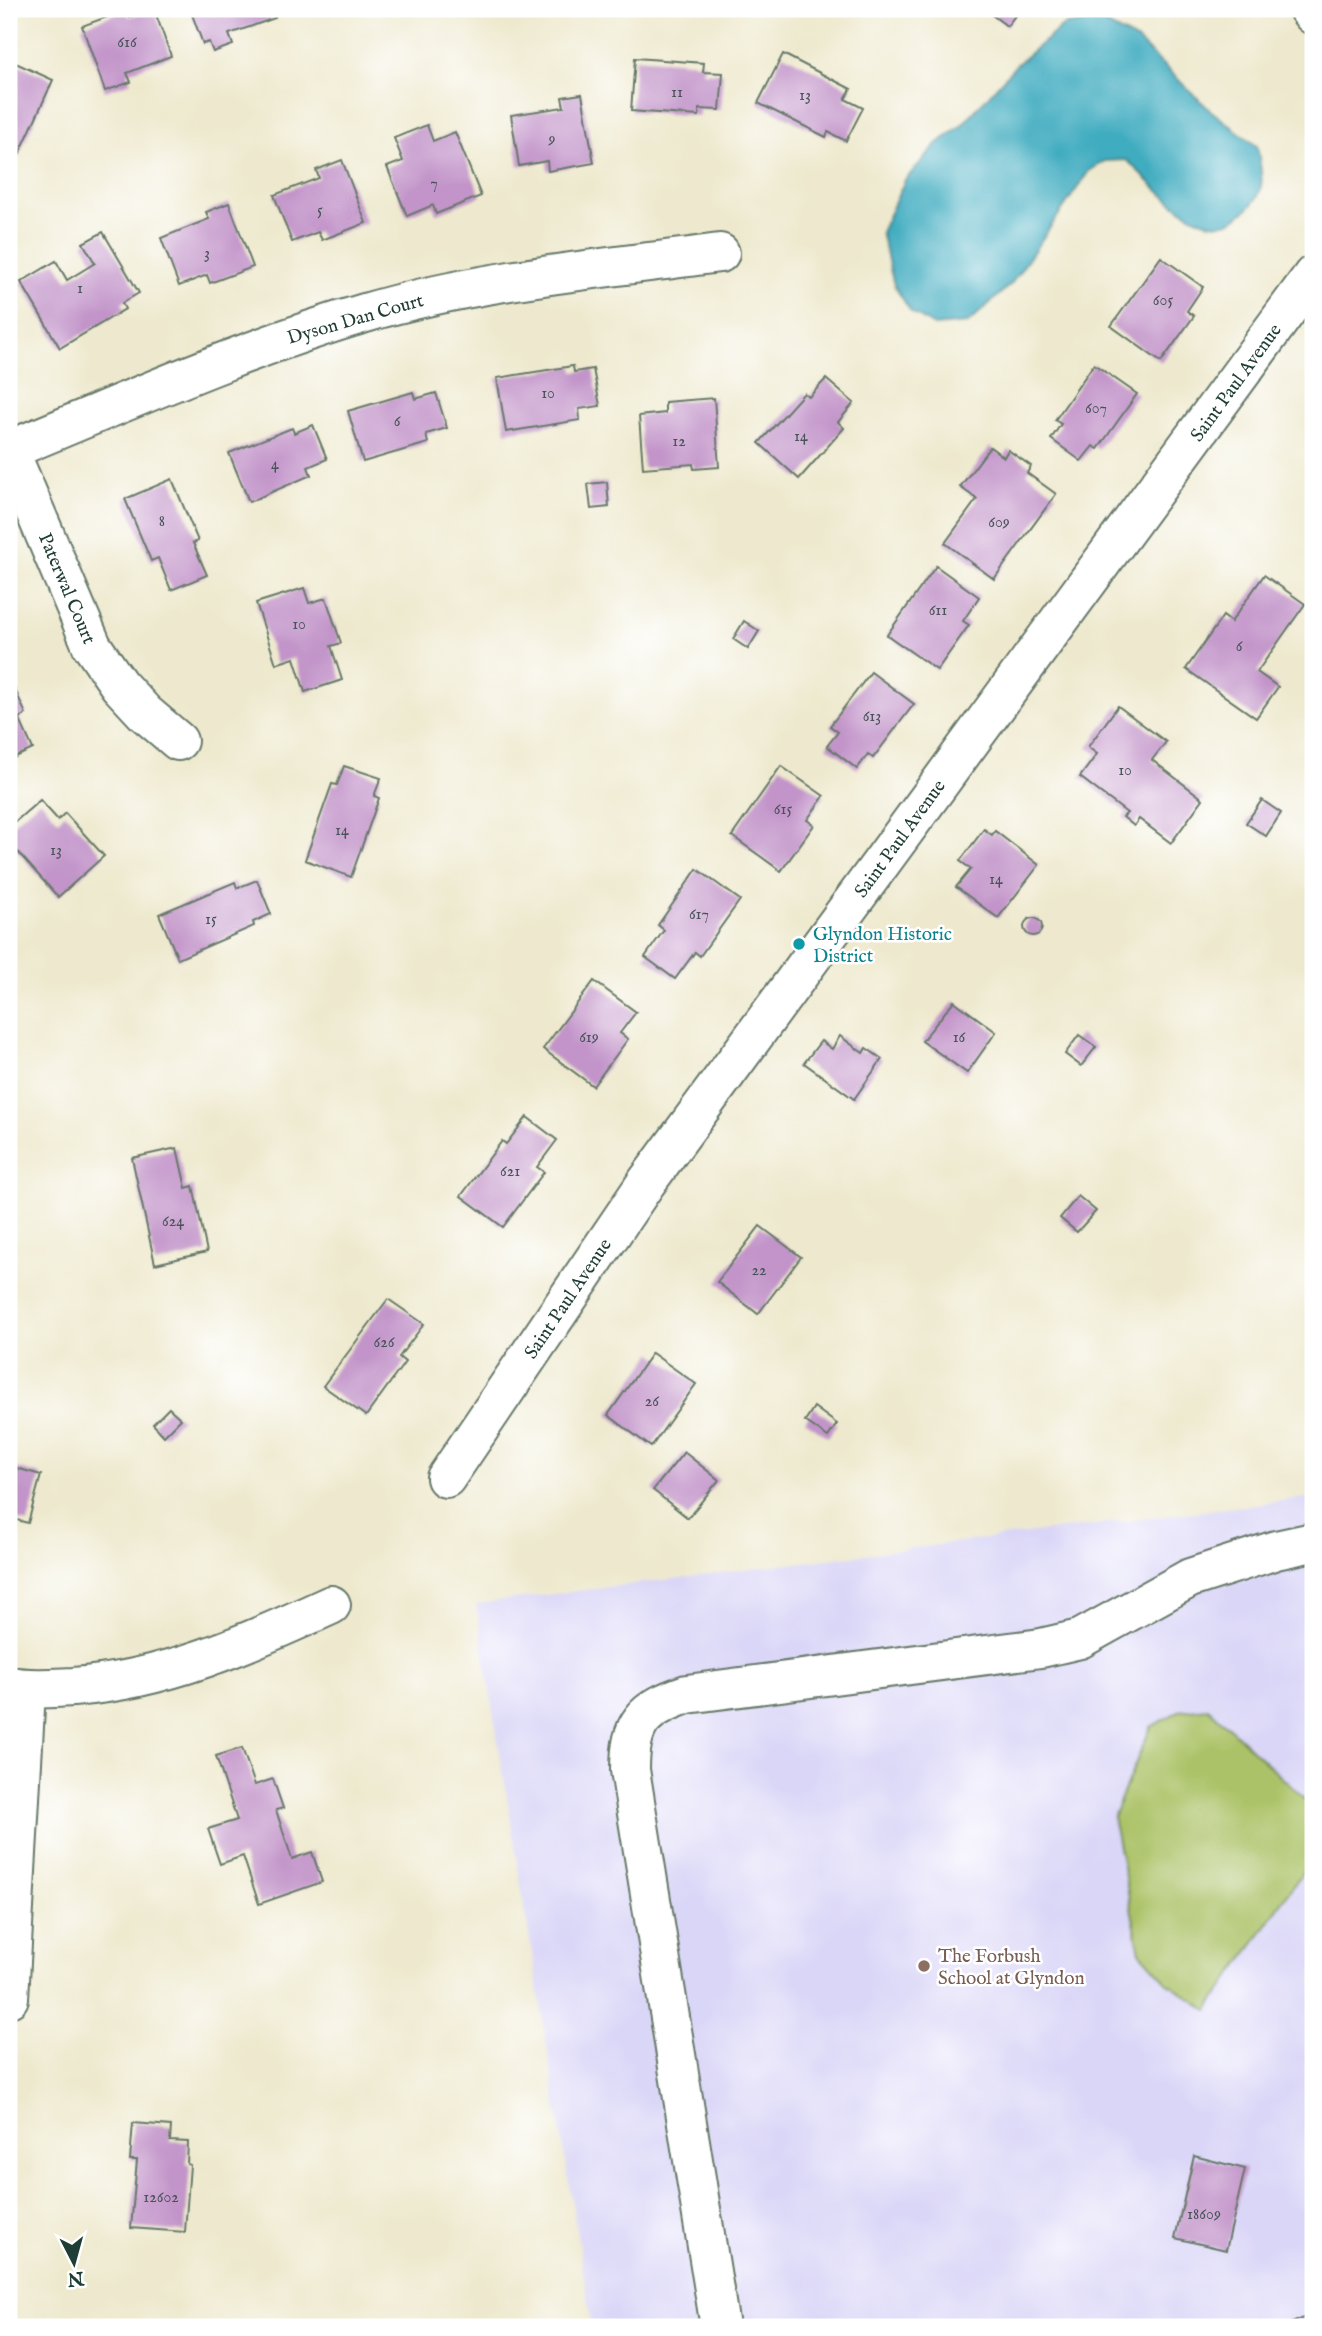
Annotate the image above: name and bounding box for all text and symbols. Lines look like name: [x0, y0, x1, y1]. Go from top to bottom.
house number: 616: [117, 33, 137, 53]
house number: 11: [671, 83, 683, 103]
house number: 13: [799, 86, 811, 106]
house number: 9: [548, 130, 556, 150]
house number: 7: [430, 174, 438, 194]
house number: 5: [317, 201, 323, 221]
house number: 3: [204, 244, 210, 264]
house number: 1: [77, 279, 83, 299]
street label: Dyson Dan Court: [285, 289, 427, 351]
house number: 605: [1153, 291, 1173, 311]
street label: Saint Paul Avenue: [1186, 319, 1288, 447]
house number: 10: [541, 384, 555, 404]
house number: 607: [1085, 399, 1107, 419]
house number: 6: [394, 412, 401, 432]
house number: 14: [794, 427, 808, 447]
house number: 12: [672, 432, 686, 452]
house number: 4: [271, 455, 279, 475]
house number: 8: [159, 512, 165, 532]
house number: 609: [988, 513, 1010, 533]
street label: Paterwal Court: [32, 530, 101, 648]
house number: 611: [929, 601, 947, 621]
house number: 10: [292, 615, 306, 635]
house number: 6: [1236, 637, 1243, 657]
house number: 613: [863, 707, 881, 727]
house number: 10: [1118, 761, 1132, 781]
street label: Saint Paul Avenue: [850, 775, 952, 903]
house number: 615: [774, 800, 792, 820]
house number: 14: [335, 821, 349, 841]
house number: 13: [50, 841, 62, 861]
house number: 14: [989, 870, 1003, 890]
house number: 617: [689, 905, 709, 925]
house number: 15: [205, 910, 217, 930]
place label: Glyndon Historic District: [813, 923, 952, 969]
marker: Glyndon Historic District: [791, 936, 807, 952]
house number: 619: [579, 1028, 599, 1048]
house number: 16: [953, 1028, 966, 1048]
house number: 621: [500, 1162, 520, 1182]
house number: 624: [162, 1212, 184, 1232]
street label: Saint Paul Avenue: [520, 1234, 618, 1364]
house number: 22: [751, 1261, 767, 1281]
house number: 626: [373, 1333, 395, 1353]
house number: 26: [645, 1392, 659, 1412]
place label: The Forbush School at Glyndon: [938, 1945, 1085, 1991]
marker: The Forbush School at Glyndon: [916, 1958, 932, 1974]
house number: 12602: [143, 2188, 179, 2208]
house number: 18609: [1187, 2205, 1221, 2225]
north arrow: [38, 2228, 108, 2298]
text: N: [66, 2265, 86, 2291]

